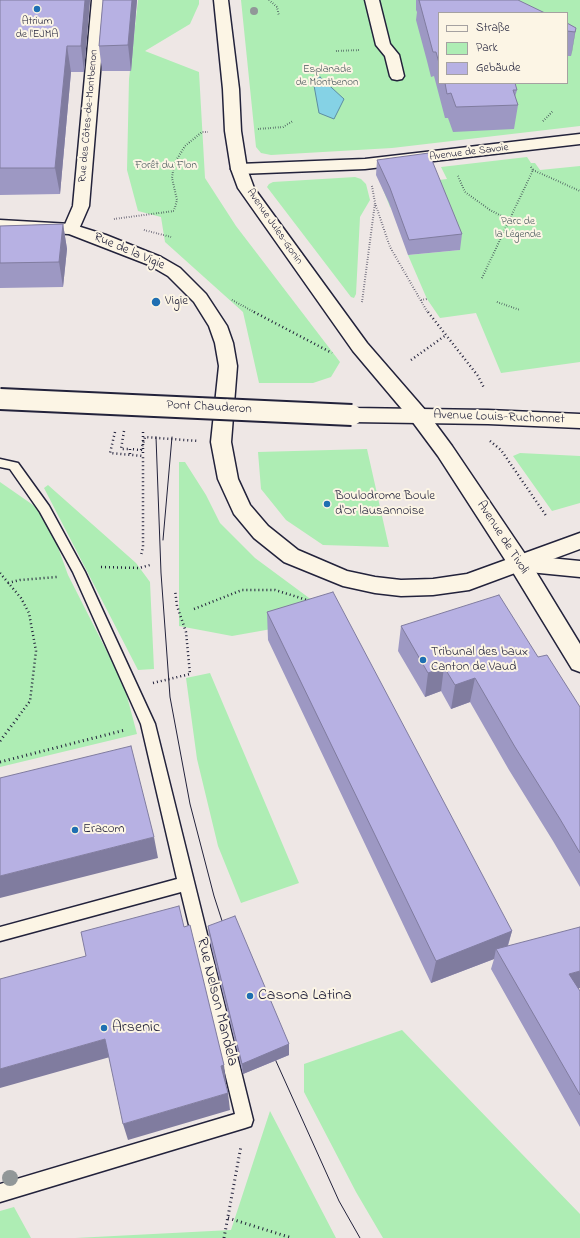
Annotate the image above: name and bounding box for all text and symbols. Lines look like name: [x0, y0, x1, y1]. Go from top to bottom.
marker: Atrium de l'EJMA: [32, 4, 42, 14]
legend: [438, 12, 568, 84]
place label: Atrium de l'EJMA: [16, 15, 58, 41]
text: Straße: [476, 19, 510, 37]
text: Park: [476, 39, 498, 57]
street label: Rue des Côtes-de-Montbenon: [77, 49, 101, 183]
text: Gebäude: [476, 59, 520, 77]
park label: Esplanade de Montbenon: [296, 63, 358, 89]
street label: Avenue de Savoie: [429, 142, 509, 164]
park label: Forêt du Flon: [135, 159, 197, 173]
street label: Avenue Jules-Gonin: [243, 187, 305, 267]
park label: Parc de la Légende: [495, 215, 541, 241]
street label: Rue de la Vigie: [91, 230, 167, 274]
place label: Vigie: [165, 294, 188, 310]
marker: Vigie: [150, 296, 162, 308]
street label: Pont Chauderon: [166, 398, 252, 418]
street label: Avenue Louis-Ruchonnet: [433, 408, 565, 428]
place label: Boulodrome Boule d'Or lausannoise: [335, 489, 435, 520]
street label: Avenue de Tivoli: [473, 498, 531, 578]
marker: Boulodrome Boule d'Or lausannoise: [322, 499, 332, 509]
place label: Tribunal des baux Canton de Vaud: [431, 645, 528, 676]
marker: Tribunal des baux Canton de Vaud: [418, 655, 428, 665]
place label: Eracom: [83, 822, 125, 838]
marker: Eracom: [70, 825, 80, 835]
street label: Rue Nelson Mandela: [191, 936, 241, 1068]
place label: Casona Latina: [258, 986, 352, 1006]
marker: Casona Latina: [245, 991, 255, 1001]
place label: Arsenic: [112, 1018, 160, 1038]
marker: Arsenic: [99, 1023, 109, 1033]

